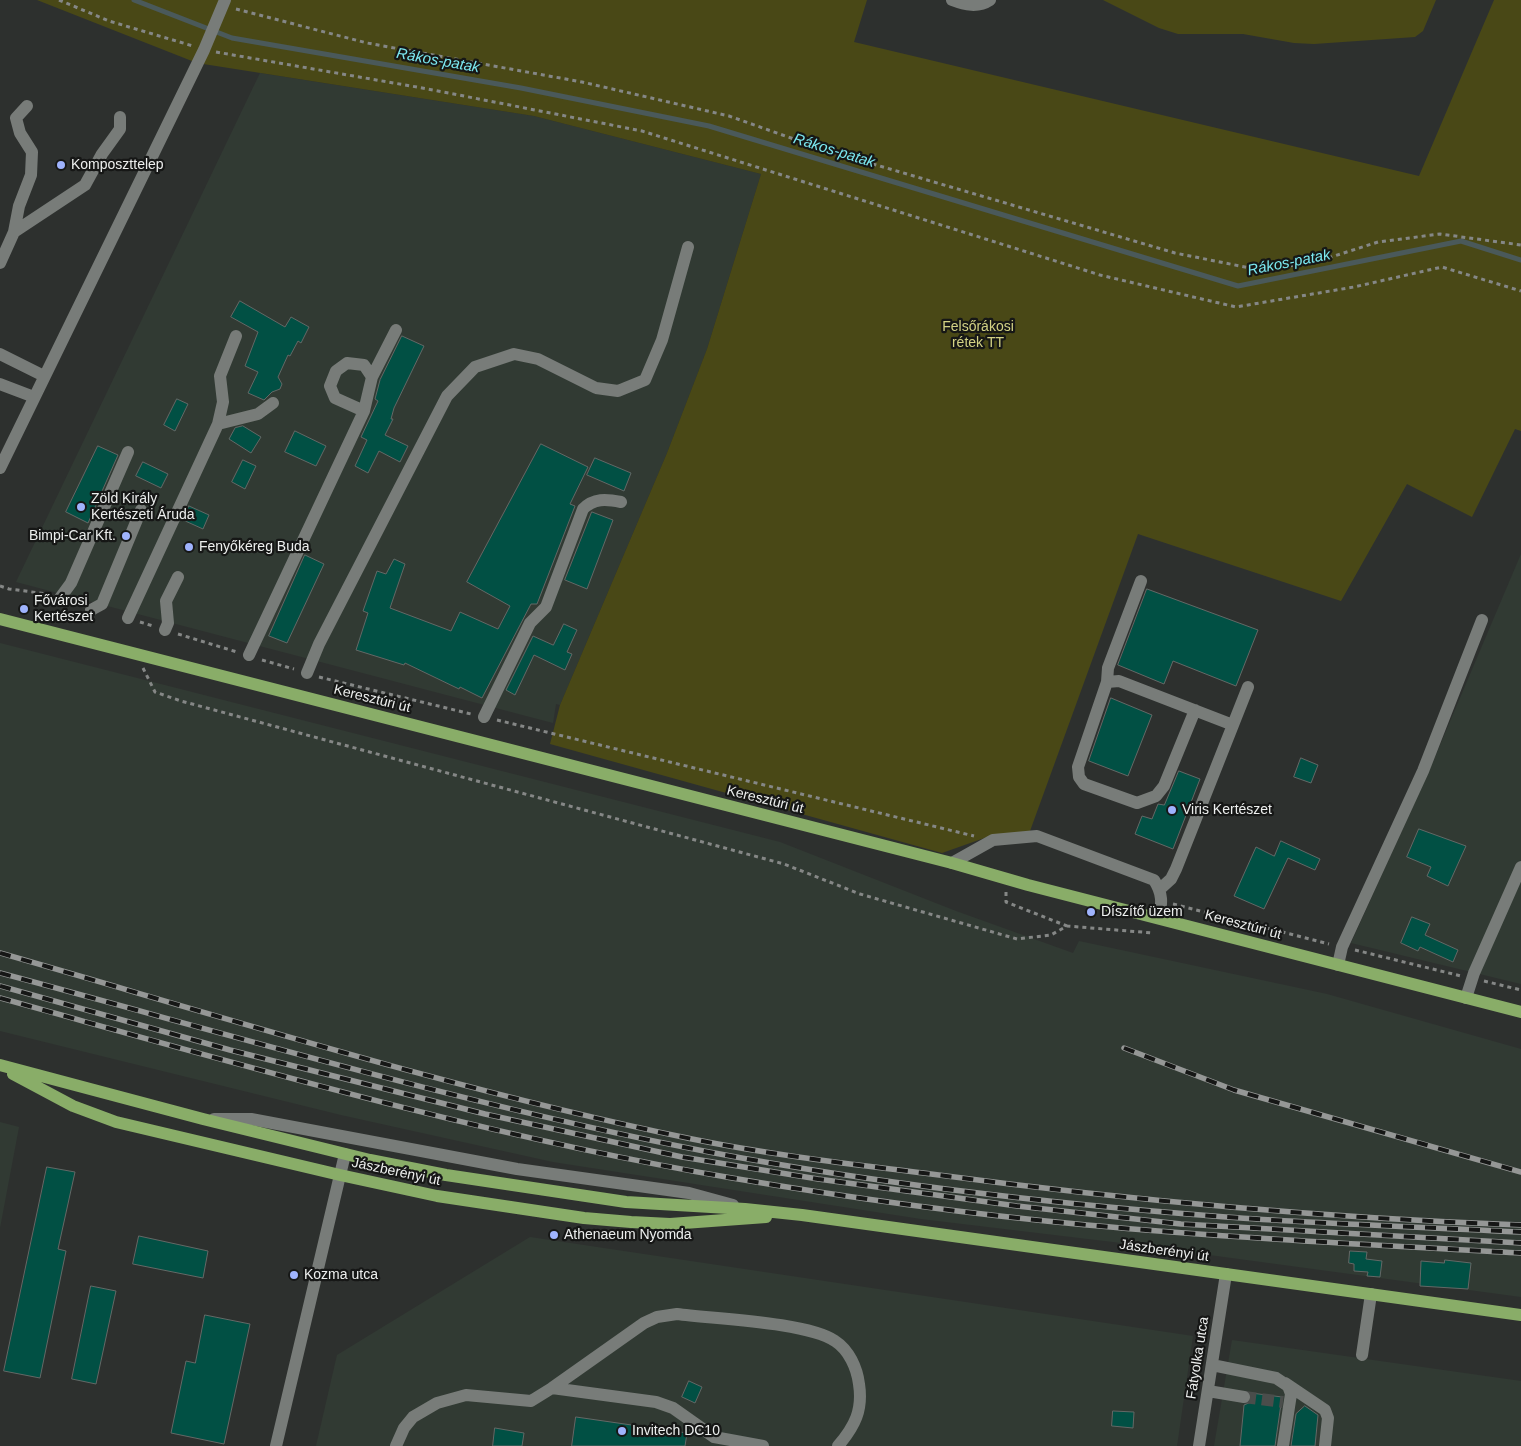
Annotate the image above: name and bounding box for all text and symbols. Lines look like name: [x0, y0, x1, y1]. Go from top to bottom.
water label: Rákos-patak: [395, 45, 481, 77]
water label: Rákos-patak: [791, 130, 877, 172]
place label: Komposzttelep: [71, 157, 164, 173]
marker: Komposzttelep: [55, 159, 67, 171]
water label: Rákos-patak: [1246, 246, 1332, 280]
park label: Felsőrákosi rétek TT: [942, 319, 1014, 352]
place label: Zöld Király Kertészeti Áruda: [91, 491, 194, 524]
marker: Zöld Király Kertészeti Áruda: [75, 501, 87, 513]
place label: Bimpi-Car Kft.: [29, 528, 116, 544]
marker: Bimpi-Car Kft.: [120, 530, 132, 542]
place label: Fenyőkéreg Buda: [199, 539, 310, 555]
marker: Fenyőkéreg Buda: [183, 541, 195, 553]
place label: Fővárosi Kertészet: [34, 593, 93, 626]
marker: Fővárosi Kertészet: [18, 603, 30, 615]
street label: Keresztúri út: [332, 681, 412, 717]
street label: Keresztúri út: [725, 782, 805, 818]
place label: Viris Kertészet: [1182, 802, 1272, 818]
marker: Viris Kertészet: [1166, 804, 1178, 816]
place label: Díszítő üzem: [1101, 904, 1183, 920]
marker: Díszítő üzem: [1085, 906, 1097, 918]
street label: Keresztúri út: [1203, 907, 1283, 943]
street label: Jászberényi út: [350, 1154, 442, 1190]
place label: Athenaeum Nyomda: [564, 1227, 692, 1243]
marker: Athenaeum Nyomda: [548, 1229, 560, 1241]
street label: Jászberényi út: [1118, 1236, 1210, 1266]
place label: Kozma utca: [304, 1267, 378, 1283]
marker: Kozma utca: [288, 1269, 300, 1281]
street label: Fátyolka utca: [1183, 1316, 1213, 1400]
place label: Invitech DC10: [632, 1423, 720, 1439]
marker: Invitech DC10: [616, 1425, 628, 1437]

